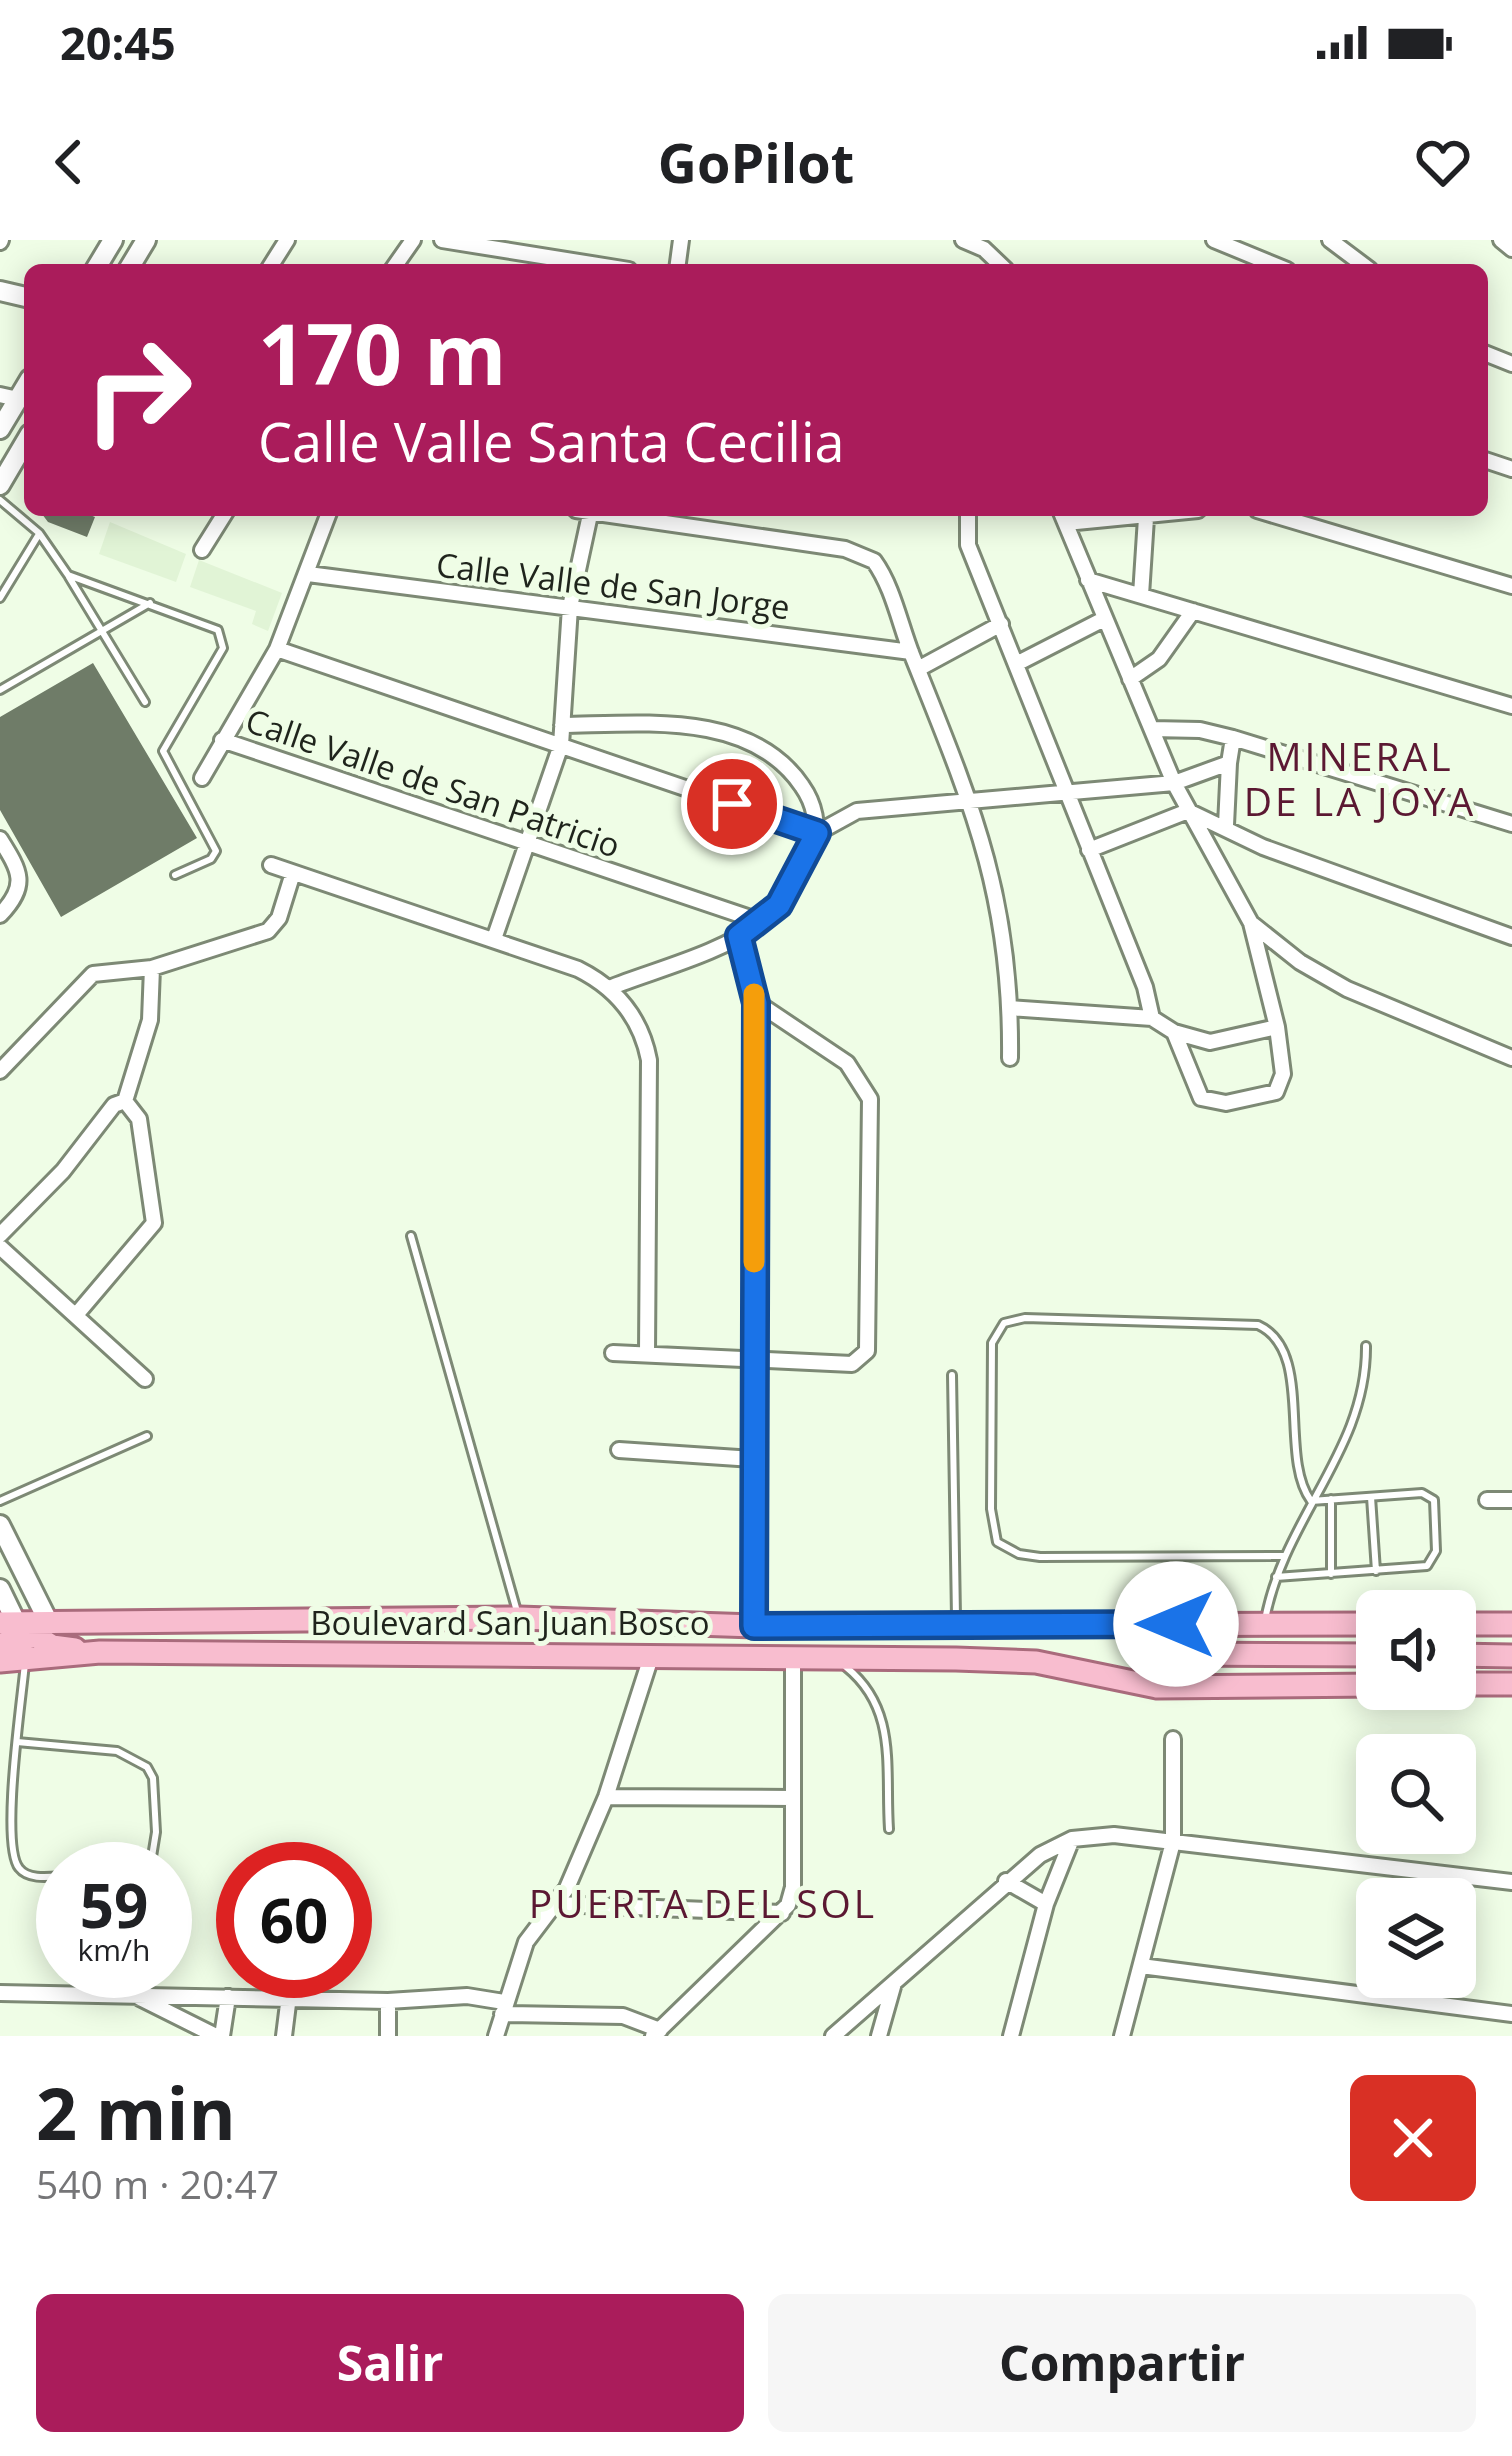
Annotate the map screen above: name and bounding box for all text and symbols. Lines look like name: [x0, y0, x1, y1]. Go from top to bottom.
text: 20:45: [60, 12, 176, 73]
text: GoPilot: [658, 125, 854, 199]
icon: back: [36, 129, 102, 195]
icon: heart: [1410, 129, 1476, 195]
text: 170 m: [258, 295, 506, 410]
icon: right: [60, 312, 216, 468]
text: Calle Valle Santa Cecilia: [258, 404, 845, 478]
street label: Calle Valle de San Jorge: [434, 541, 792, 630]
street label: Calle Valle de San Patricio: [240, 697, 626, 868]
district label: MINERAL DE LA JOYA: [1244, 729, 1476, 827]
pin: [681, 753, 783, 855]
icon: arrive: [699, 771, 765, 837]
position arrow: [1113, 1561, 1239, 1687]
map controls: [1356, 1590, 1476, 1998]
button: sound: [1356, 1590, 1476, 1710]
street label: Boulevard San Juan Bosco: [310, 1600, 710, 1645]
button: search: [1356, 1734, 1476, 1854]
speed limit sign: 60: [216, 1842, 372, 1998]
text: 59: [80, 1864, 148, 1946]
district label: PUERTA DEL SOL: [529, 1876, 877, 1929]
button: layers: [1356, 1878, 1476, 1998]
text: km/h: [78, 1929, 150, 1970]
text: 2 min: [36, 2063, 236, 2161]
button: close: [1350, 2075, 1476, 2201]
text: 540 m · 20:47: [36, 2157, 279, 2210]
button: Salir: [36, 2294, 744, 2432]
button: Compartir: [768, 2294, 1476, 2432]

